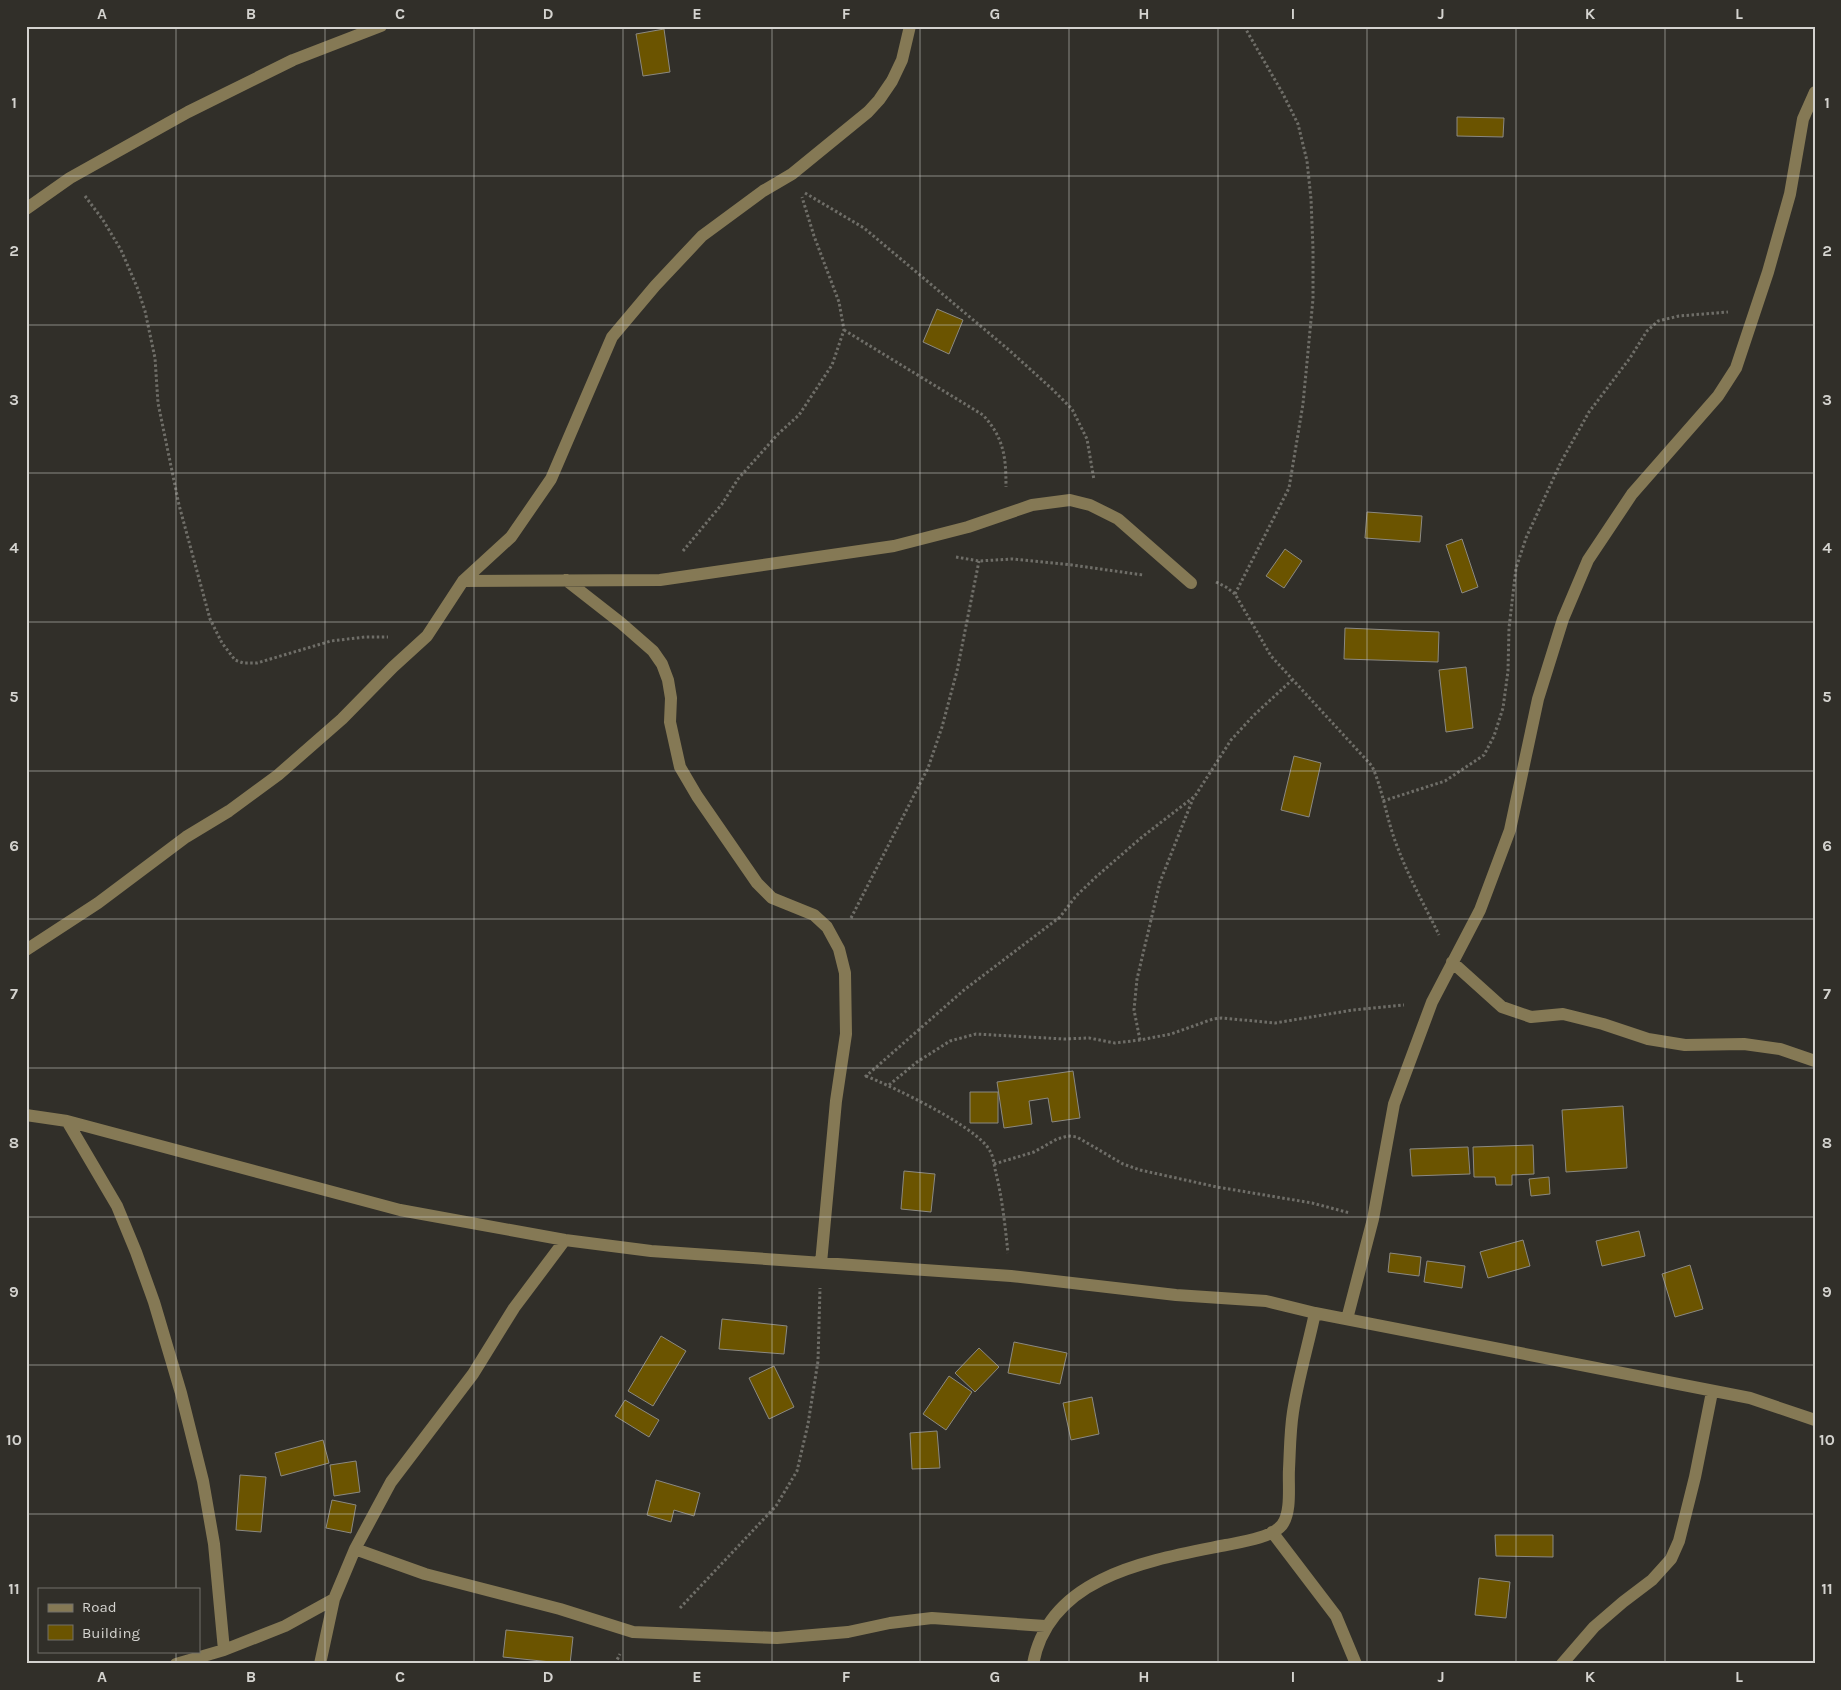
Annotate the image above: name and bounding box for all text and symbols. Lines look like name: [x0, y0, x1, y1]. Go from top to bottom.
text: A: [97, 4, 107, 23]
text: B: [246, 4, 256, 23]
text: C: [395, 4, 405, 23]
text: D: [543, 4, 554, 23]
text: E: [692, 4, 702, 23]
text: F: [842, 4, 851, 23]
text: G: [990, 4, 1000, 23]
text: H: [1138, 4, 1150, 23]
text: I: [1291, 4, 1295, 23]
text: J: [1437, 4, 1445, 23]
text: K: [1585, 4, 1596, 23]
text: L: [1735, 4, 1743, 23]
text: 1: [11, 93, 17, 112]
text: 1: [1824, 93, 1830, 112]
text: 2: [9, 241, 19, 260]
text: 2: [1822, 241, 1832, 260]
text: 3: [9, 390, 19, 409]
text: 3: [1822, 390, 1832, 409]
text: 4: [9, 538, 19, 557]
text: 4: [1822, 538, 1832, 557]
text: 5: [9, 687, 19, 706]
text: 5: [1822, 687, 1832, 706]
text: 6: [9, 836, 19, 855]
text: 6: [1822, 836, 1832, 855]
text: 7: [10, 984, 18, 1003]
text: 7: [1823, 984, 1831, 1003]
text: 8: [9, 1133, 19, 1152]
text: 8: [1822, 1133, 1832, 1152]
text: 9: [9, 1282, 19, 1301]
text: 9: [1822, 1282, 1832, 1301]
text: 10: [6, 1430, 22, 1449]
text: 10: [1819, 1430, 1835, 1449]
text: 11: [8, 1579, 20, 1598]
text: 11: [1821, 1579, 1833, 1598]
legend: [38, 1588, 200, 1652]
text: Road: [82, 1598, 117, 1616]
text: Building: [82, 1624, 140, 1642]
text: A: [97, 1667, 107, 1686]
text: B: [246, 1667, 256, 1686]
text: C: [395, 1667, 405, 1686]
text: D: [543, 1667, 554, 1686]
text: E: [692, 1667, 702, 1686]
text: F: [842, 1667, 851, 1686]
text: G: [990, 1667, 1000, 1686]
text: H: [1138, 1667, 1150, 1686]
text: I: [1291, 1667, 1295, 1686]
text: J: [1437, 1667, 1445, 1686]
text: K: [1585, 1667, 1596, 1686]
text: L: [1735, 1667, 1743, 1686]

